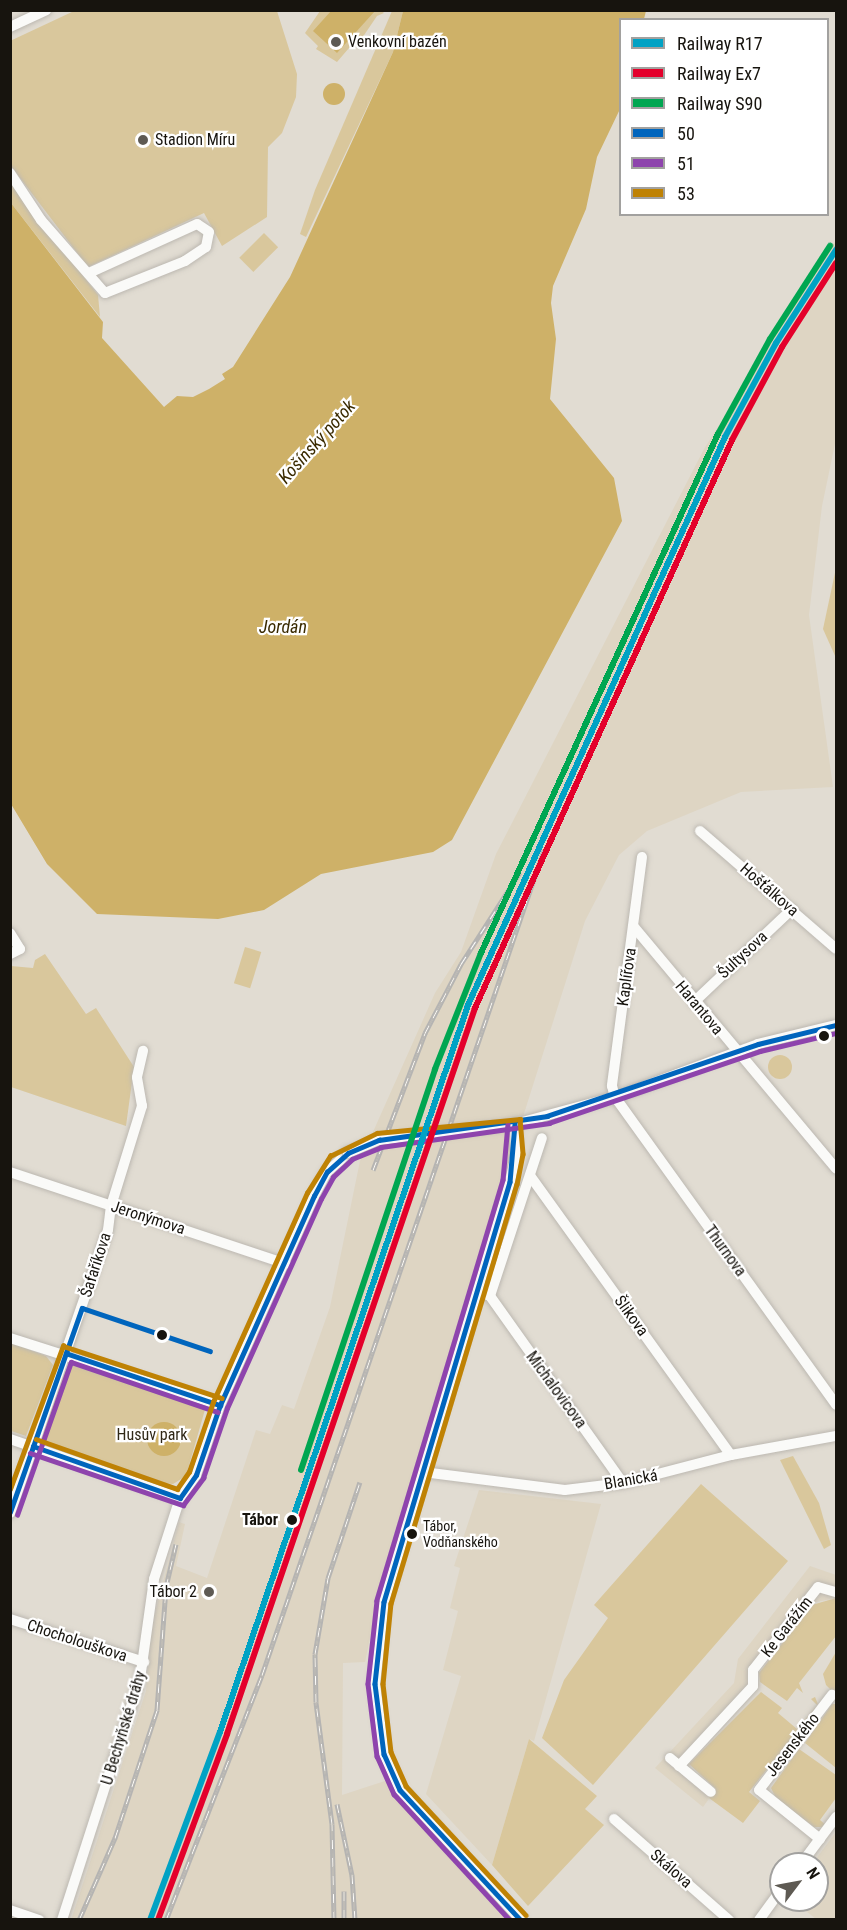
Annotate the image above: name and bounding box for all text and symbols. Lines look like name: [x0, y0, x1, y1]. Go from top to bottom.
legend: [619, 18, 829, 216]
place label: Venkovní bazén: [348, 32, 447, 52]
text: Railway R17: [677, 33, 763, 54]
marker: Venkovní bazén: [329, 35, 343, 49]
text: Railway Ex7: [677, 63, 761, 84]
text: Railway S90: [677, 93, 762, 114]
text: 50: [677, 123, 695, 144]
place label: Stadion Míru: [155, 130, 235, 150]
marker: Stadion Míru: [136, 133, 150, 147]
text: 51: [677, 153, 695, 174]
text: 53: [677, 183, 695, 204]
water label: Košínský potok: [274, 396, 360, 488]
water label: Jordán: [259, 616, 307, 638]
street label: Hošťálkova: [736, 859, 802, 921]
street label: Šultysova: [714, 927, 772, 983]
street label: Kaplířova: [613, 947, 641, 1007]
street label: Harantova: [671, 977, 727, 1039]
unlabelled marker: [818, 1030, 830, 1042]
street label: Jeronýmova: [109, 1197, 187, 1239]
street label: Thurnova: [700, 1222, 750, 1280]
street label: Šafaříkova: [77, 1230, 115, 1300]
street label: Šlikova: [610, 1292, 652, 1340]
unlabelled marker: [156, 1329, 168, 1341]
street label: Michalovicova: [522, 1348, 590, 1432]
park label: Husův park: [117, 1425, 187, 1445]
street label: Blanická: [603, 1466, 659, 1494]
place label: Tábor: [242, 1510, 278, 1530]
marker: Tábor: [283, 1511, 301, 1529]
place label: Tábor, Vodňanského: [423, 1518, 498, 1550]
marker: Tábor, Vodňanského: [406, 1528, 418, 1540]
place label: Tábor 2: [150, 1582, 197, 1602]
marker: Tábor 2: [202, 1585, 216, 1599]
street label: Ke Garážím: [757, 1593, 817, 1661]
street label: Chocholouškova: [24, 1616, 130, 1666]
street label: U Bechyňské dráhy: [97, 1669, 151, 1787]
street label: Jesenského: [762, 1709, 824, 1781]
street label: Skálova: [646, 1846, 696, 1892]
north arrow: [769, 1852, 829, 1912]
text: N: [802, 1864, 824, 1882]

